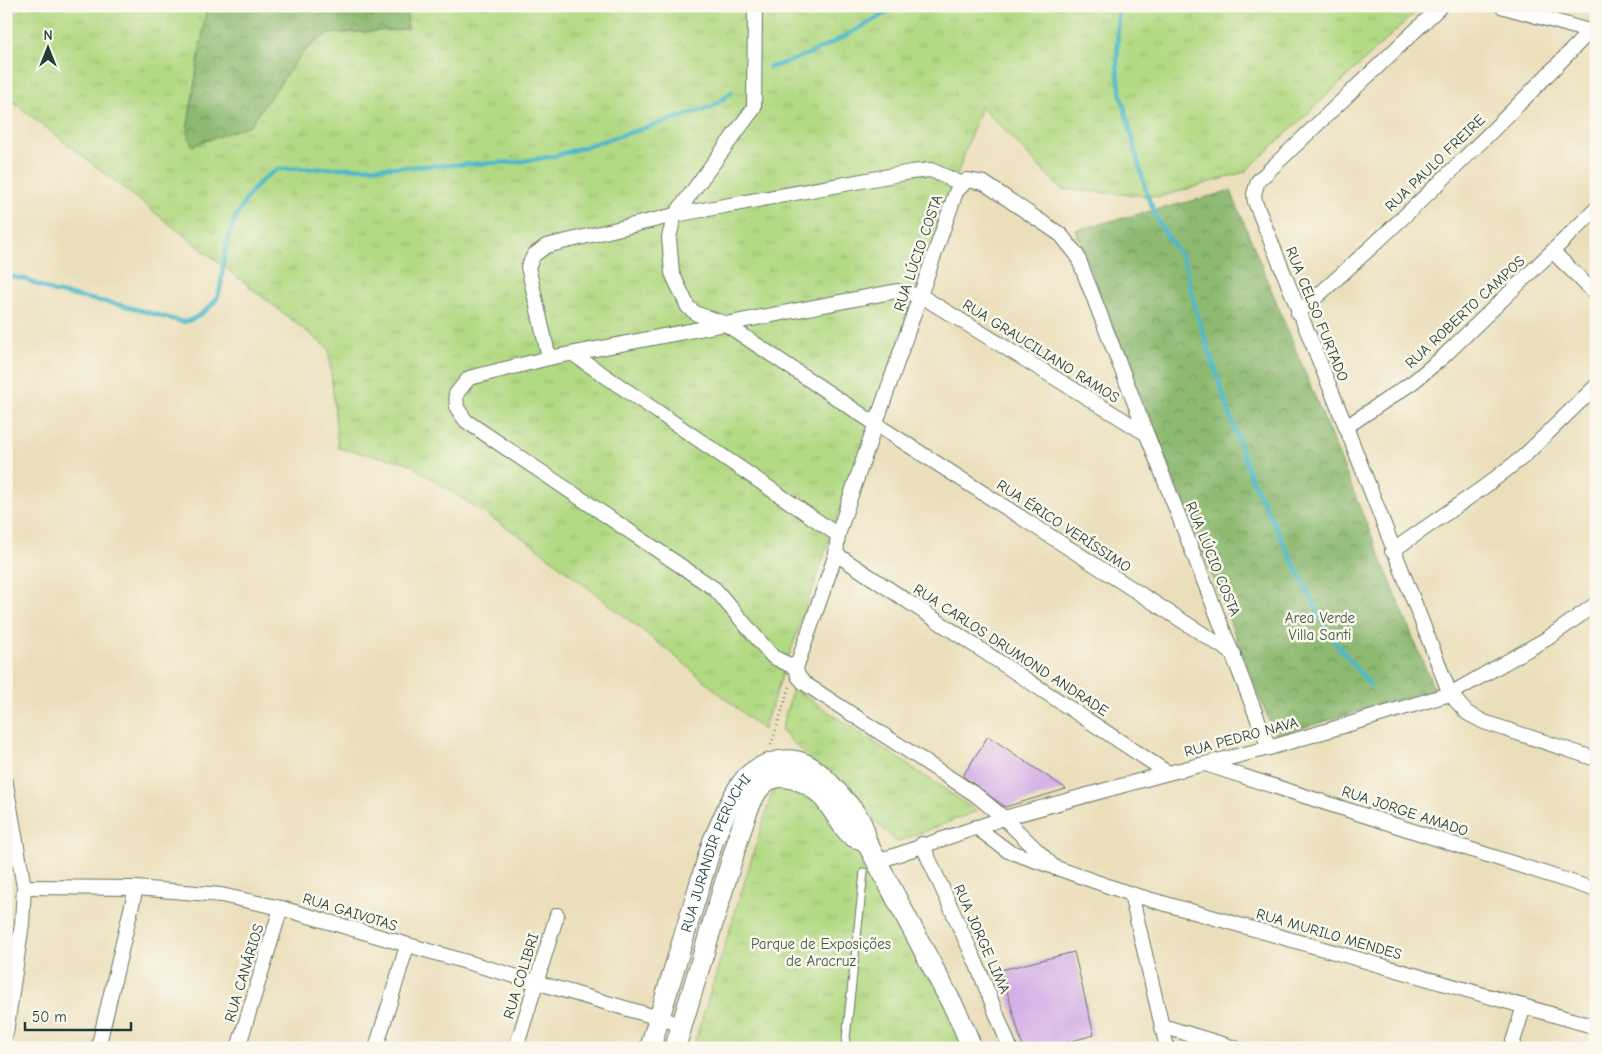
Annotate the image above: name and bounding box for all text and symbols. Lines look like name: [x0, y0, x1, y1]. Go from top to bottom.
north arrow: [22, 22, 72, 72]
text: N: [43, 27, 53, 44]
street label: RUA PAULO FREIRE: [1381, 111, 1489, 215]
street label: RUA LÚCIO COSTA: [889, 192, 946, 314]
street label: RUA CELSO FURTADO: [1282, 244, 1352, 384]
street label: RUA ROBERTO CAMPOS: [1401, 252, 1529, 372]
street label: RUA GRAUCILIANO RAMOS: [959, 295, 1123, 407]
street label: RUA ÉRICO VERÍSSIMO: [993, 475, 1135, 576]
street label: RUA LÚCIO COSTA: [1182, 499, 1245, 619]
street label: RUA CARLOS DRUMOND ANDRADE: [910, 580, 1112, 720]
park label: Area Verde Villa Santi: [1285, 609, 1356, 644]
street label: RUA PEDRO NAVA: [1182, 713, 1300, 761]
street label: RUA JURANDIR PERUCHI: [677, 770, 755, 934]
street label: RUA JORGE AMADO: [1339, 782, 1471, 840]
street label: RUA JORGE LIMA: [950, 882, 1014, 997]
street label: RUA GAIVOTAS: [300, 889, 400, 935]
street label: RUA MURILO MENDES: [1254, 905, 1404, 963]
street label: RUA CANÁRIOS: [220, 921, 267, 1024]
street label: RUA COLIBRI: [499, 931, 543, 1021]
park label: Parque de Exposições de Aracruz: [751, 935, 891, 970]
scale bar: [25, 999, 131, 1031]
text: 50 m: [32, 1008, 67, 1026]

